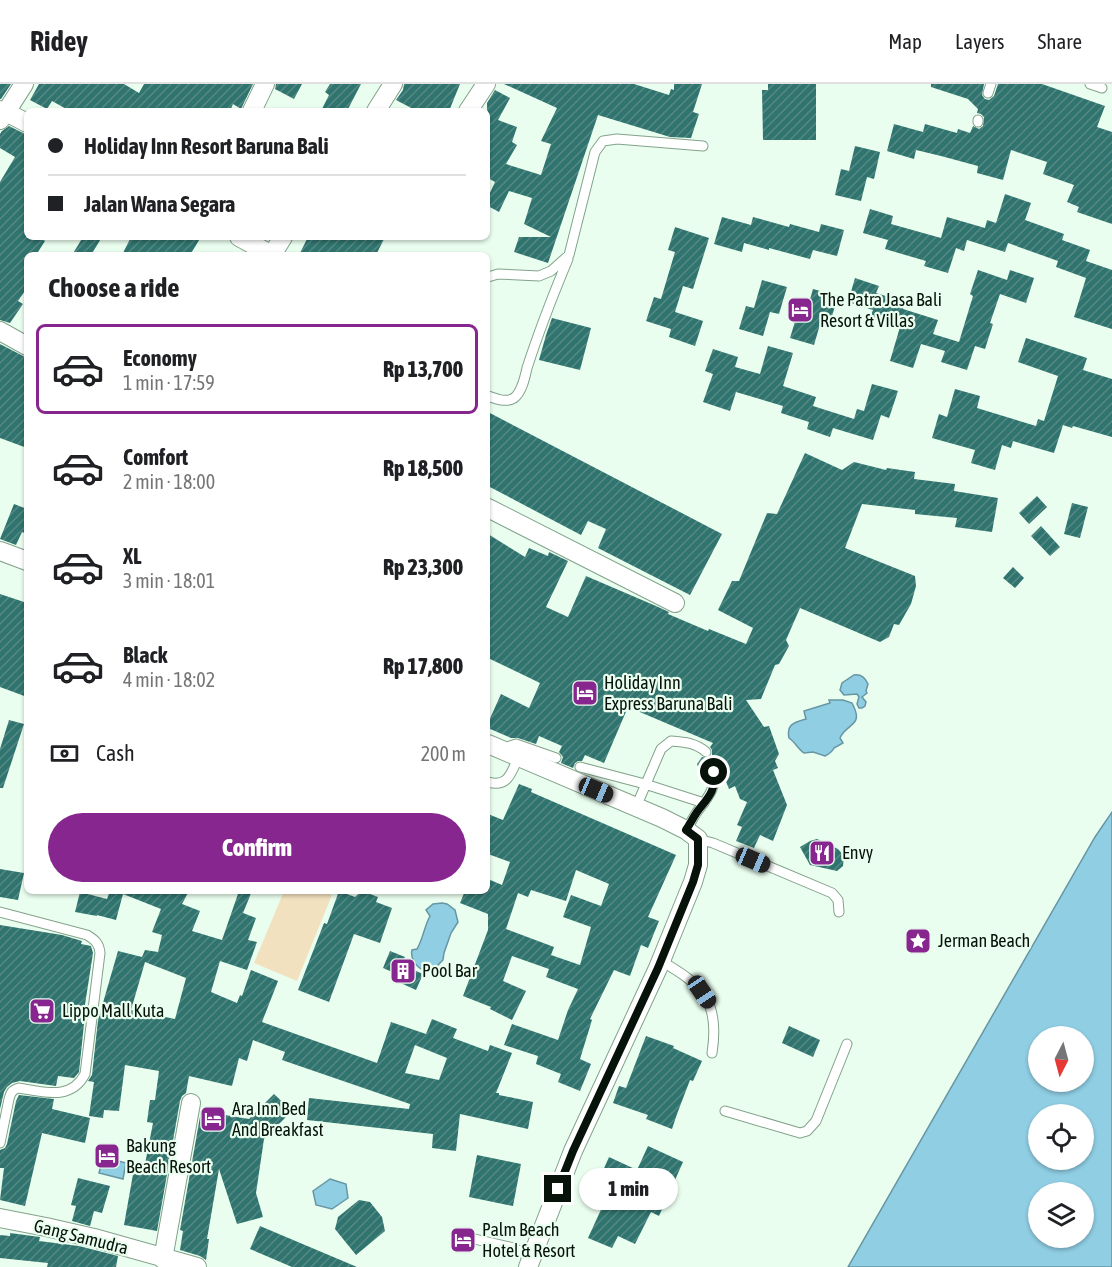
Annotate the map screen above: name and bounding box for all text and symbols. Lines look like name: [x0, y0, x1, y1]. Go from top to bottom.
text: Ridey: [30, 25, 88, 57]
text: Map: [888, 29, 922, 53]
text: Layers: [955, 29, 1005, 53]
text: Share: [1038, 29, 1082, 53]
text: Holiday Inn Resort Baruna Bali: [84, 133, 329, 159]
text: Jalan Wana Segara: [84, 191, 235, 217]
text: Choose a ride: [48, 272, 180, 303]
place label: The Patra Jasa Bali Resort & Villas: [820, 289, 942, 331]
hotel icon: The Patra Jasa Bali Resort & Villas: [785, 295, 815, 325]
icon: car: [51, 342, 105, 396]
text: Economy: [123, 345, 197, 371]
text: Rp 13,700: [383, 356, 463, 382]
text: 1 min · 17:59: [123, 371, 215, 394]
icon: car: [51, 441, 105, 495]
text: Comfort: [123, 444, 188, 470]
text: Rp 18,500: [383, 455, 463, 481]
text: 2 min · 18:00: [123, 470, 215, 493]
icon: car: [51, 540, 105, 594]
text: XL: [123, 543, 141, 569]
text: Rp 23,300: [383, 554, 463, 580]
text: 3 min · 18:01: [123, 569, 215, 592]
icon: car: [51, 639, 105, 693]
text: Black: [123, 642, 167, 668]
text: Rp 17,800: [383, 653, 463, 679]
text: 4 min · 18:02: [123, 668, 215, 691]
place label: Holiday Inn Express Baruna Bali: [604, 672, 732, 714]
hotel icon: Holiday Inn Express Baruna Bali: [570, 678, 600, 708]
icon: cash: [48, 737, 81, 770]
text: Cash: [96, 740, 135, 766]
text: 200 m: [421, 742, 466, 765]
route start: [700, 758, 727, 785]
car: [576, 775, 616, 805]
button: Confirm: [48, 813, 466, 882]
restaurant icon: Envy: [807, 838, 837, 868]
place label: Envy: [842, 842, 873, 863]
car: [733, 845, 773, 875]
place icon: Jerman Beach: [903, 926, 933, 956]
place label: Jerman Beach: [938, 930, 1030, 951]
building icon: Pool Bar: [388, 956, 418, 986]
place label: Pool Bar: [422, 960, 478, 981]
car: [684, 972, 720, 1012]
supermarket icon: Lippo Mall Kuta: [27, 996, 57, 1026]
place label: Lippo Mall Kuta: [62, 1000, 164, 1021]
north arrow: [1028, 1026, 1094, 1092]
map controls: [1028, 1026, 1094, 1248]
place label: Ara Inn Bed And Breakfast: [232, 1098, 324, 1140]
hotel icon: Ara Inn Bed And Breakfast: [198, 1104, 228, 1134]
button: locate: [1028, 1104, 1094, 1170]
place label: Bakung Beach Resort: [126, 1135, 211, 1177]
hotel icon: Bakung Beach Resort: [92, 1141, 122, 1171]
callout: 1 min: [579, 1168, 678, 1210]
route end: [544, 1175, 571, 1202]
text: 1 min: [608, 1177, 649, 1200]
button: layers: [1028, 1182, 1094, 1248]
street label: Gang Samudra: [32, 1215, 130, 1258]
place label: Palm Beach Hotel & Resort: [482, 1219, 575, 1261]
hotel icon: Palm Beach Hotel & Resort: [448, 1225, 478, 1255]

